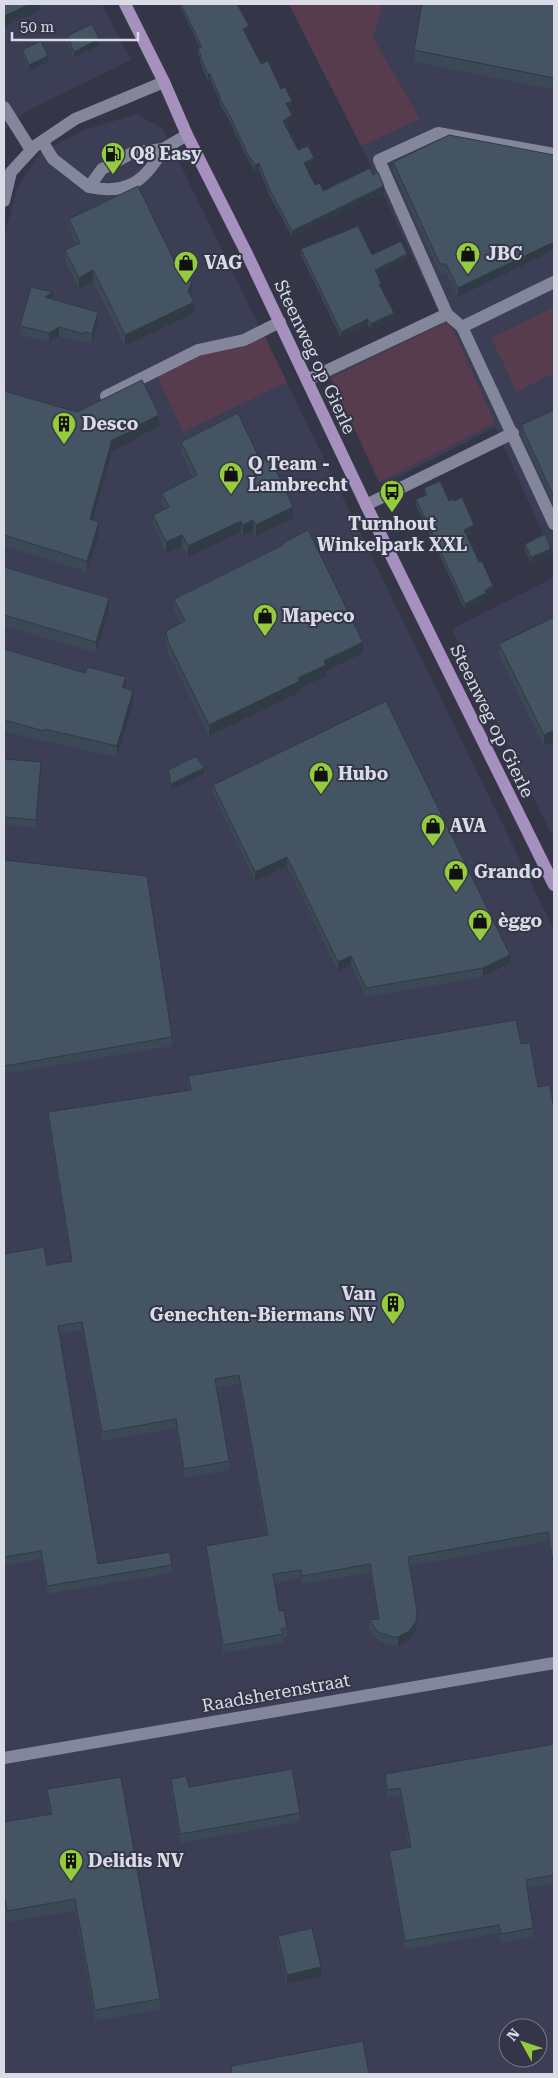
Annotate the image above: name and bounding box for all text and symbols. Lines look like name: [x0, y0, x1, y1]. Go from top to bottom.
scale bar: [12, 10, 139, 42]
text: 50 m: [20, 18, 55, 36]
fuel station icon: Q8 Easy: [100, 141, 126, 175]
place label: Q8 Easy: [130, 143, 202, 164]
shop icon: JBC: [455, 241, 481, 275]
place label: JBC: [486, 243, 523, 264]
shop icon: VAG: [173, 250, 199, 284]
place label: VAG: [204, 252, 242, 273]
street label: Steenweg op Gierle: [270, 276, 360, 437]
building icon: Desco: [51, 411, 77, 445]
place label: Desco: [82, 413, 139, 434]
place label: Q Team - Lambrecht: [248, 453, 348, 495]
shop icon: Q Team - Lambrecht: [218, 461, 244, 495]
bus stop icon: Turnhout Winkelpark XXL: [379, 479, 405, 513]
place label: Turnhout Winkelpark XXL: [317, 513, 467, 555]
shop icon: Mapeco: [252, 603, 278, 637]
place label: Mapeco: [282, 605, 355, 626]
street label: Steenweg op Gierle: [446, 641, 539, 801]
shop icon: Hubo: [308, 761, 334, 795]
place label: Hubo: [338, 763, 389, 784]
shop icon: AVA: [420, 813, 446, 847]
place label: AVA: [450, 815, 486, 836]
shop icon: Grando: [443, 859, 469, 893]
place label: Grando: [474, 861, 543, 882]
shop icon: èggo: [467, 908, 493, 942]
place label: èggo: [498, 910, 543, 931]
place label: Van Genechten-Biermans NV: [150, 1283, 376, 1325]
building icon: Van Genechten-Biermans NV: [380, 1291, 406, 1325]
street label: Raadsherenstraat: [200, 1669, 352, 1716]
building icon: Delidis NV: [58, 1848, 84, 1882]
place label: Delidis NV: [88, 1850, 184, 1871]
north arrow: [498, 2018, 548, 2068]
text: N: [503, 2025, 523, 2044]

